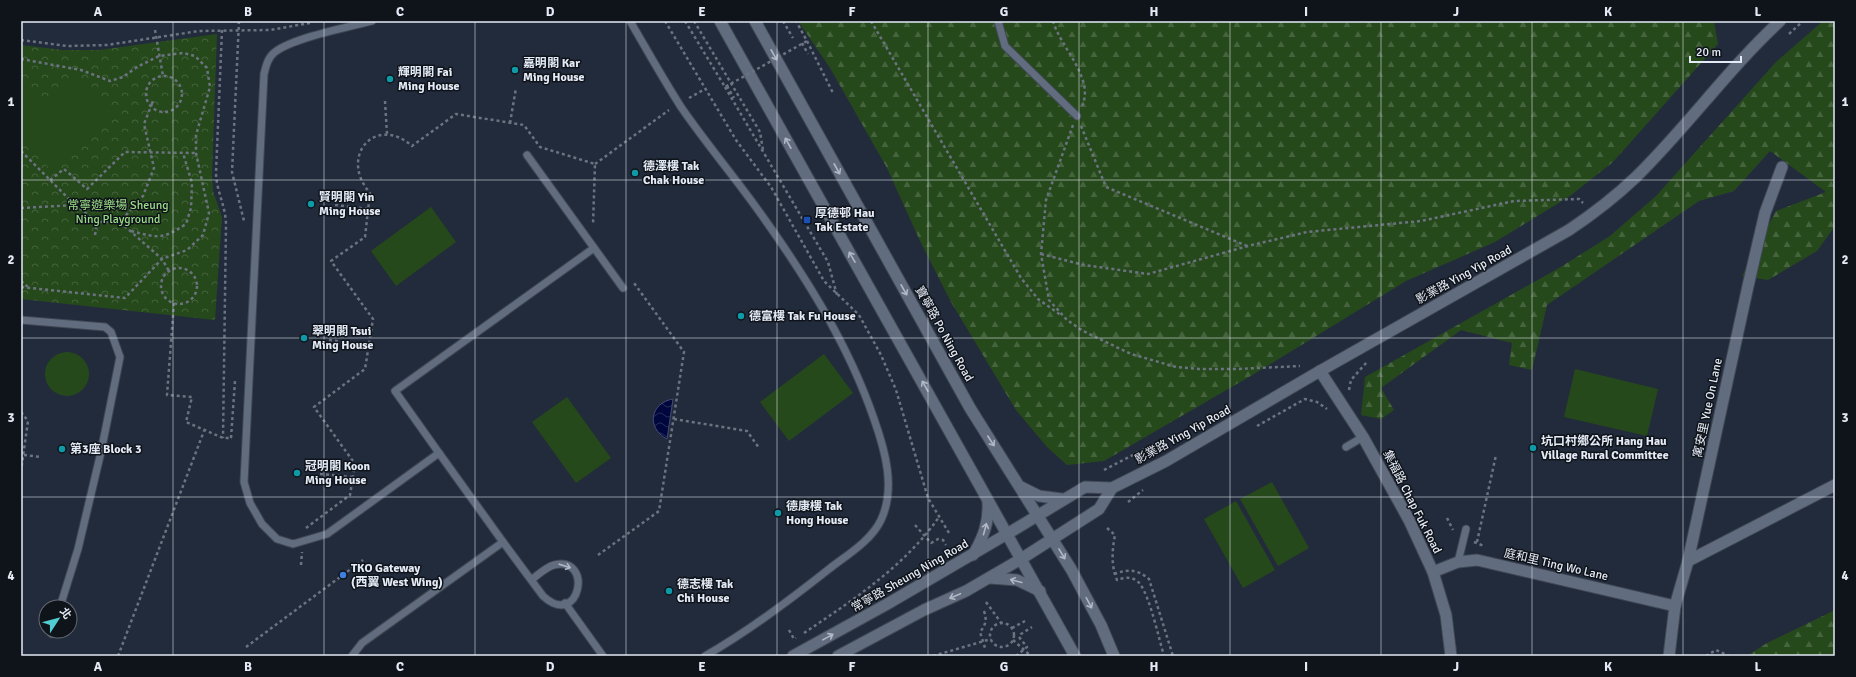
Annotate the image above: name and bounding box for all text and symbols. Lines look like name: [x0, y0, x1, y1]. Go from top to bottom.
text: A: [94, 4, 103, 20]
text: B: [244, 4, 252, 20]
text: C: [396, 4, 404, 20]
text: D: [546, 4, 555, 20]
text: E: [698, 4, 706, 20]
text: F: [849, 4, 856, 20]
text: G: [1000, 4, 1008, 20]
text: H: [1150, 4, 1158, 20]
text: I: [1304, 4, 1308, 20]
text: J: [1453, 4, 1459, 20]
text: K: [1604, 4, 1612, 20]
text: L: [1755, 4, 1762, 20]
scale bar: [1690, 38, 1741, 64]
text: 20 m: [1696, 45, 1721, 60]
one-way arrow: [770, 49, 778, 61]
place label: 嘉明閣 Kar Ming House: [523, 56, 585, 85]
place label: 輝明閣 Fai Ming House: [398, 65, 460, 94]
marker: 嘉明閣 Kar Ming House: [510, 65, 520, 75]
marker: 輝明閣 Fai Ming House: [385, 74, 395, 84]
text: 1: [7, 94, 15, 110]
text: 1: [1841, 94, 1849, 110]
one-way arrow: [784, 138, 792, 150]
place label: 德澤樓 Tak Chak House: [643, 159, 704, 188]
one-way arrow: [834, 163, 841, 175]
marker: 德澤樓 Tak Chak House: [630, 168, 640, 178]
place label: 賢明閣 Yin Ming House: [319, 190, 381, 219]
park label: 常寧遊樂場 Sheung Ning Playground: [67, 198, 169, 227]
marker: 賢明閣 Yin Ming House: [306, 199, 316, 209]
place label: 厚德邨 Hau Tak Estate: [815, 206, 875, 235]
marker: 厚德邨 Hau Tak Estate: [802, 215, 812, 225]
street label: 影業路 Ying Yip Road: [1413, 242, 1515, 308]
one-way arrow: [847, 251, 855, 263]
text: 2: [7, 252, 15, 268]
text: 2: [1841, 252, 1849, 268]
one-way arrow: [901, 283, 909, 295]
street label: 寶寧路 Po Ning Road: [912, 284, 976, 384]
place label: 德富樓 Tak Fu House: [749, 309, 856, 324]
marker: 德富樓 Tak Fu House: [736, 311, 746, 321]
place label: 翠明閣 Tsui Ming House: [312, 324, 374, 353]
marker: 翠明閣 Tsui Ming House: [299, 333, 309, 343]
street label: 寓安里 Yue On Lane: [1690, 357, 1726, 459]
one-way arrow: [920, 381, 928, 393]
street label: 影業路 Ying Yip Road: [1132, 402, 1234, 468]
text: 3: [7, 410, 15, 426]
text: 3: [1841, 410, 1849, 426]
place label: 坑口村鄉公所 Hang Hau Village Rural Committee: [1541, 434, 1669, 463]
one-way arrow: [987, 435, 995, 446]
place label: 第3座 Block 3: [70, 442, 142, 457]
marker: 坑口村鄉公所 Hang Hau Village Rural Committee: [1528, 443, 1538, 453]
marker: 第3座 Block 3: [57, 444, 67, 454]
street label: 集福路 Chap Fuk Road: [1379, 448, 1445, 556]
place label: 冠明閣 Koon Ming House: [305, 459, 370, 488]
marker: 冠明閣 Koon Ming House: [292, 468, 302, 478]
place label: 德康樓 Tak Hong House: [786, 499, 849, 528]
marker: 德康樓 Tak Hong House: [773, 508, 783, 518]
one-way arrow: [982, 523, 990, 536]
street label: 常寧路 Sheung Ning Road: [849, 536, 971, 616]
street label: 庭和里 Ting Wo Lane: [1502, 546, 1610, 584]
one-way arrow: [1058, 548, 1066, 560]
place label: TKO Gateway (西翼 West Wing): [351, 561, 443, 590]
one-way arrow: [558, 563, 570, 571]
text: 4: [7, 568, 15, 584]
text: 4: [1841, 568, 1849, 584]
marker: TKO Gateway (西翼 West Wing): [338, 570, 348, 580]
one-way arrow: [1010, 576, 1023, 584]
place label: 德志樓 Tak Chi House: [677, 577, 734, 606]
marker: 德志樓 Tak Chi House: [664, 586, 674, 596]
one-way arrow: [950, 593, 962, 600]
one-way arrow: [1086, 597, 1093, 609]
north arrow: [38, 599, 78, 639]
text: 北: [57, 605, 74, 622]
one-way arrow: [821, 633, 833, 641]
text: A: [94, 659, 103, 675]
text: B: [244, 659, 252, 675]
text: C: [396, 659, 404, 675]
text: D: [546, 659, 555, 675]
text: E: [698, 659, 706, 675]
text: F: [849, 659, 856, 675]
text: G: [1000, 659, 1008, 675]
text: H: [1150, 659, 1158, 675]
text: I: [1304, 659, 1308, 675]
text: J: [1453, 659, 1459, 675]
text: K: [1604, 659, 1612, 675]
text: L: [1755, 659, 1762, 675]

